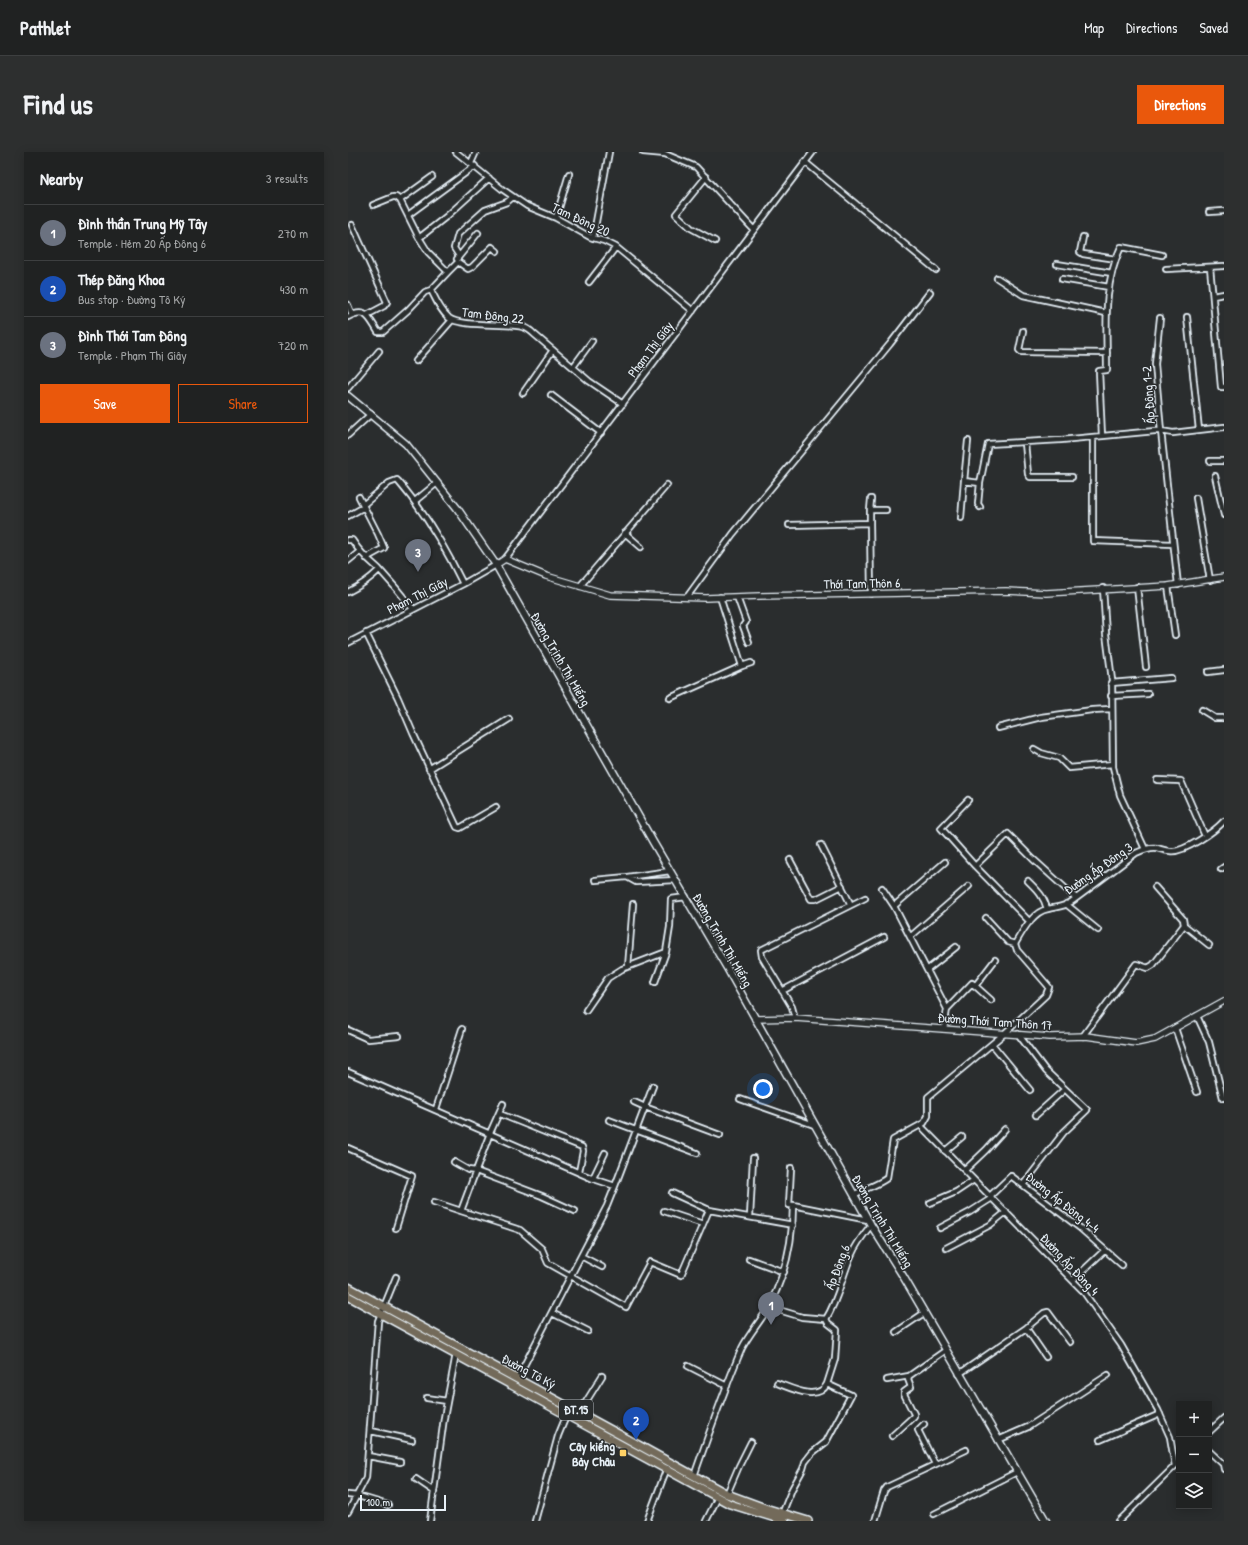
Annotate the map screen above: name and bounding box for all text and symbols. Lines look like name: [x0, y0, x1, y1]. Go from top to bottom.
text: Pathlet: [20, 15, 70, 41]
text: Map: [1084, 18, 1104, 37]
text: Directions: [1126, 18, 1177, 37]
text: Saved: [1199, 18, 1228, 37]
text: Find us: [24, 85, 93, 123]
button: Directions: [1137, 85, 1224, 124]
text: Nearby: [40, 167, 83, 190]
text: 3 results: [266, 169, 308, 187]
street label: Tam Đông 20: [549, 198, 613, 240]
text: Đình thần Trung Mỹ Tây: [78, 213, 207, 234]
text: 1: [51, 224, 55, 242]
text: 270 m: [278, 224, 308, 242]
text: Temple · Hẻm 20 Ấp Đông 6: [78, 234, 206, 252]
text: Thép Đăng Khoa: [78, 269, 164, 290]
text: 2: [50, 280, 56, 298]
text: 430 m: [280, 280, 308, 298]
text: Bus stop · Đường Tô Ký: [78, 290, 186, 308]
street label: Tam Đông 22: [461, 302, 525, 328]
street label: Phạm Thị Giây: [623, 317, 677, 381]
text: Đình Thới Tam Đông: [78, 325, 187, 346]
text: 3: [50, 336, 56, 354]
text: 720 m: [278, 336, 308, 354]
text: Temple · Phạm Thị Giây: [78, 346, 187, 364]
street label: Ấp Đông 1-2: [1137, 365, 1159, 425]
button: Save: [40, 384, 170, 423]
button: Share: [178, 384, 308, 423]
pin: 3: [405, 539, 431, 572]
street label: Phạm Thị Giây: [384, 572, 451, 618]
street label: Thới Tam Thôn 6: [824, 573, 900, 593]
street label: Đường Trịnh Thị Miếng: [527, 609, 595, 709]
street label: Đường Ấp Đông 3: [1060, 838, 1136, 898]
street label: Đường Trịnh Thị Miếng: [689, 890, 757, 990]
street label: Đường Thới Tam Thôn 17: [937, 1008, 1053, 1034]
your location: [753, 1079, 773, 1099]
street label: Đường Ấp Đông 4-4: [1022, 1167, 1104, 1237]
street label: Đường Trịnh Thị Miếng: [848, 1171, 918, 1271]
street label: Đường Ấp Đông 4: [1036, 1229, 1104, 1299]
street label: Ấp Đông 6: [820, 1242, 854, 1292]
pin: 1: [758, 1292, 784, 1325]
street label: Đường Tô Ký: [499, 1349, 560, 1393]
road number: ĐT.15: [559, 1400, 593, 1420]
map controls: [1176, 1401, 1212, 1509]
button: +: [1176, 1401, 1212, 1437]
pin: 2: [623, 1407, 649, 1440]
place label: Cây kiểng Bảy Châu: [569, 1437, 616, 1471]
button: −: [1176, 1437, 1212, 1473]
marker: Cây kiểng Bảy Châu: [618, 1448, 628, 1458]
button: layers: [1176, 1473, 1212, 1509]
scale bar: [360, 1493, 446, 1512]
text: 100 m: [366, 1495, 390, 1509]

